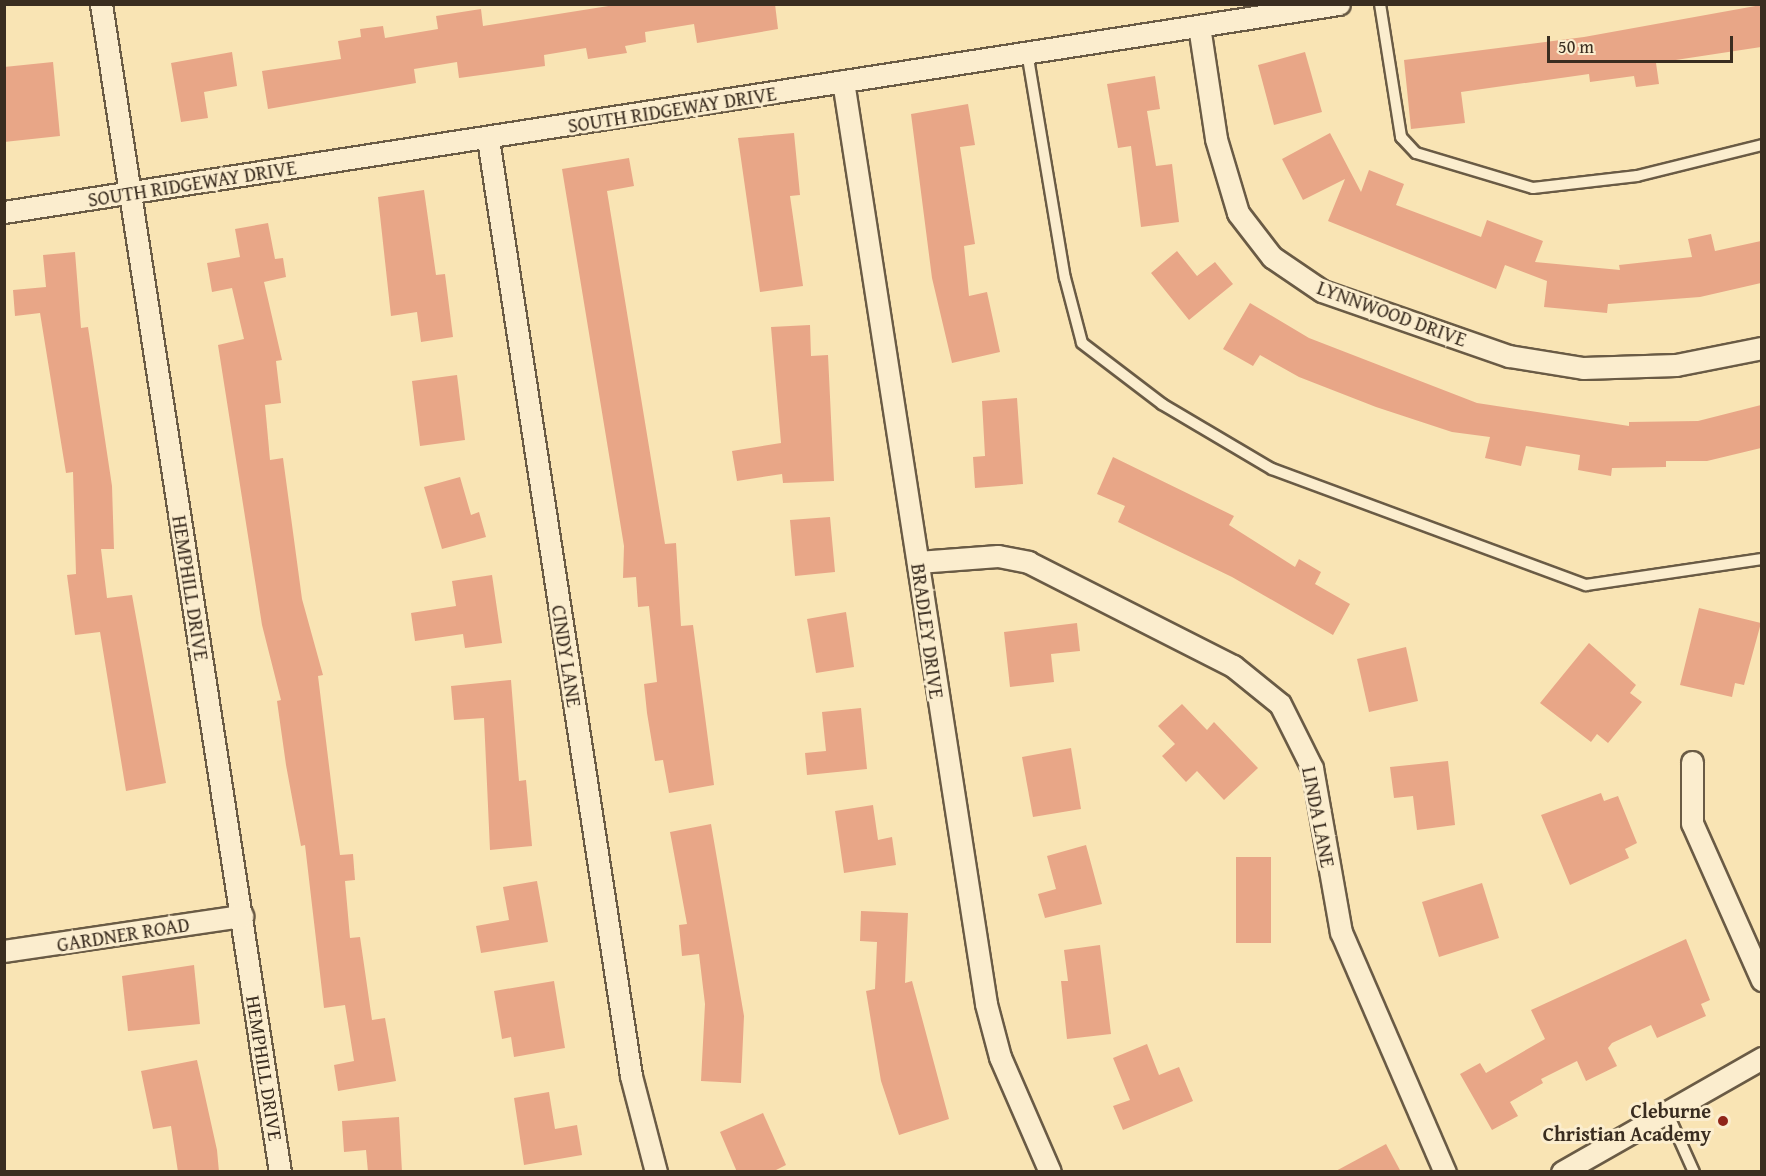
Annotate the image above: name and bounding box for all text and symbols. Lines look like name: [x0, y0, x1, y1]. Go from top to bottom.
scale bar: [1550, 24, 1736, 62]
text: 50 m: [1558, 33, 1594, 60]
street label: SOUTH RIDGEWAY DRIVE: [566, 81, 778, 137]
street label: SOUTH RIDGEWAY DRIVE: [86, 155, 298, 211]
street label: LYNNWOOD DRIVE: [1314, 275, 1470, 351]
street label: HEMPHILL DRIVE: [168, 514, 214, 662]
street label: BRADLEY DRIVE: [907, 562, 949, 700]
street label: CINDY LANE: [547, 603, 587, 709]
street label: LINDA LANE: [1297, 765, 1341, 869]
street label: GARDNER ROAD: [55, 912, 191, 956]
street label: HEMPHILL DRIVE: [242, 994, 288, 1142]
place label: Cleburne Christian Academy: [1543, 1098, 1711, 1145]
marker: Cleburne Christian Academy: [1716, 1114, 1730, 1128]

